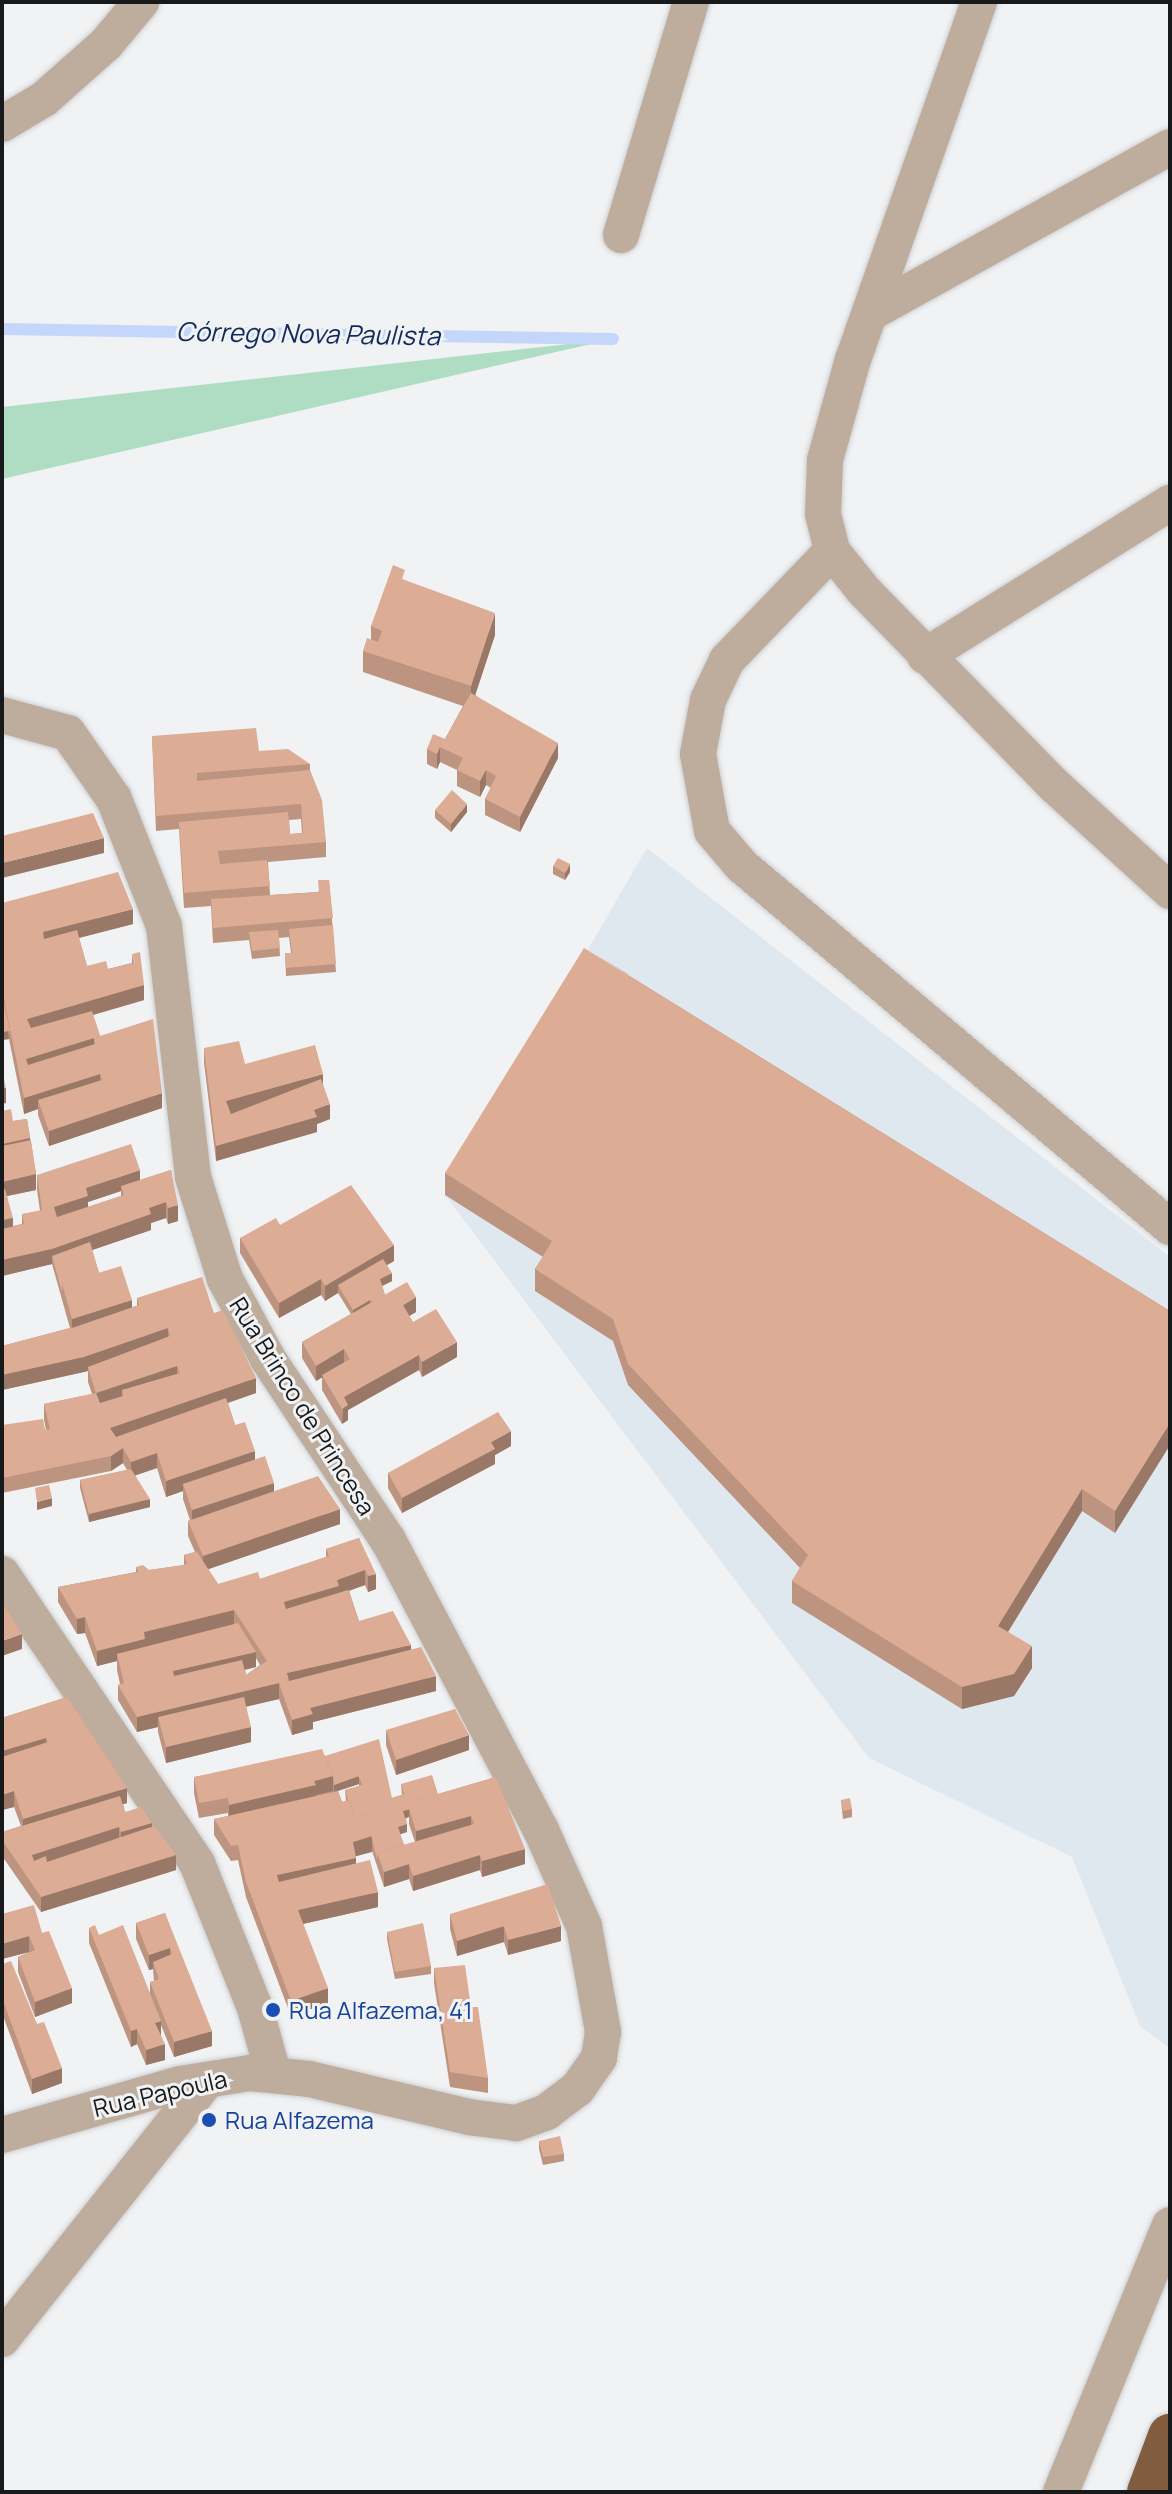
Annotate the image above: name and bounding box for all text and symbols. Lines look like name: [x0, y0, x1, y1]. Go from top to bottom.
water label: Córrego Nova Paulista: [176, 316, 440, 352]
street label: Rua Brinco de Princesa: [224, 1292, 382, 1520]
place label: Rua Alfazema, 41: [289, 1996, 473, 2024]
marker: Rua Alfazema, 41: [264, 2001, 282, 2019]
street label: Rua Papoula: [90, 2064, 230, 2122]
place label: Rua Alfazema: [225, 2106, 374, 2134]
marker: Rua Alfazema: [200, 2111, 218, 2129]

